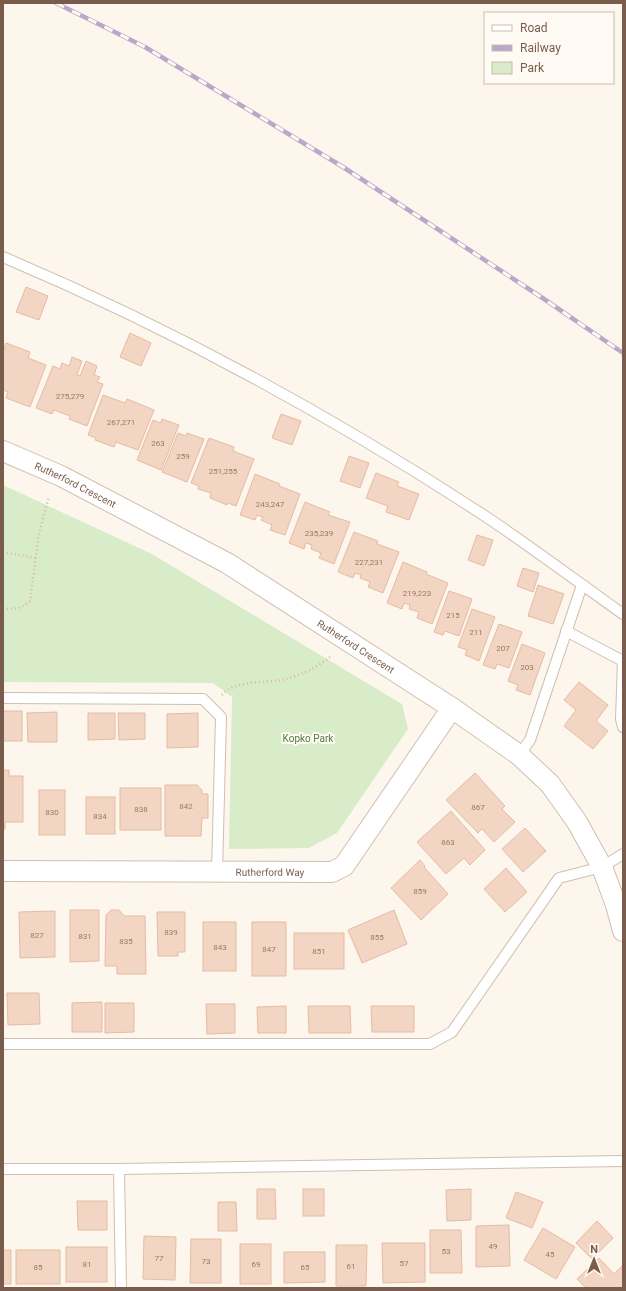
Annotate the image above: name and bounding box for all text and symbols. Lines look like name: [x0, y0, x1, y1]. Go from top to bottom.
legend: [484, 12, 614, 84]
text: Road: [520, 21, 548, 35]
text: Railway: [520, 41, 561, 55]
text: Park: [520, 61, 545, 75]
house number: 275,279: [56, 392, 84, 401]
house number: 267,271: [107, 418, 135, 427]
house number: 263: [151, 439, 165, 448]
house number: 259: [176, 452, 190, 461]
street label: Rutherford Crescent: [33, 460, 118, 509]
house number: 251,255: [209, 467, 238, 476]
house number: 243,247: [256, 500, 285, 509]
house number: 235,239: [305, 529, 333, 538]
house number: 227,231: [355, 558, 383, 567]
house number: 219,223: [403, 589, 431, 598]
house number: 215: [446, 611, 460, 620]
street label: Rutherford Crescent: [315, 617, 397, 675]
house number: 211: [469, 628, 483, 637]
house number: 207: [496, 644, 510, 653]
house number: 203: [520, 663, 534, 672]
park label: Kopko Park: [283, 733, 334, 744]
house number: 842: [179, 802, 193, 811]
house number: 867: [471, 803, 485, 812]
house number: 838: [134, 805, 148, 814]
house number: 830: [45, 808, 59, 817]
house number: 834: [93, 812, 107, 821]
house number: 863: [441, 838, 455, 847]
street label: Rutherford Way: [236, 866, 305, 877]
house number: 859: [413, 887, 427, 896]
house number: 839: [164, 928, 178, 937]
house number: 827: [30, 931, 44, 940]
house number: 831: [78, 932, 92, 941]
house number: 855: [370, 933, 384, 942]
house number: 835: [119, 937, 133, 946]
house number: 843: [213, 943, 227, 952]
house number: 847: [262, 945, 276, 954]
house number: 851: [312, 947, 326, 956]
north arrow: [574, 1239, 614, 1279]
house number: 49: [489, 1242, 498, 1251]
text: N: [590, 1243, 598, 1256]
house number: 53: [442, 1247, 451, 1256]
house number: 45: [546, 1250, 555, 1259]
house number: 77: [155, 1254, 164, 1263]
house number: 73: [202, 1257, 211, 1266]
house number: 57: [400, 1259, 409, 1268]
house number: 81: [83, 1260, 92, 1269]
house number: 69: [252, 1260, 261, 1269]
house number: 61: [347, 1262, 356, 1271]
house number: 85: [34, 1263, 43, 1272]
house number: 65: [301, 1263, 310, 1272]

